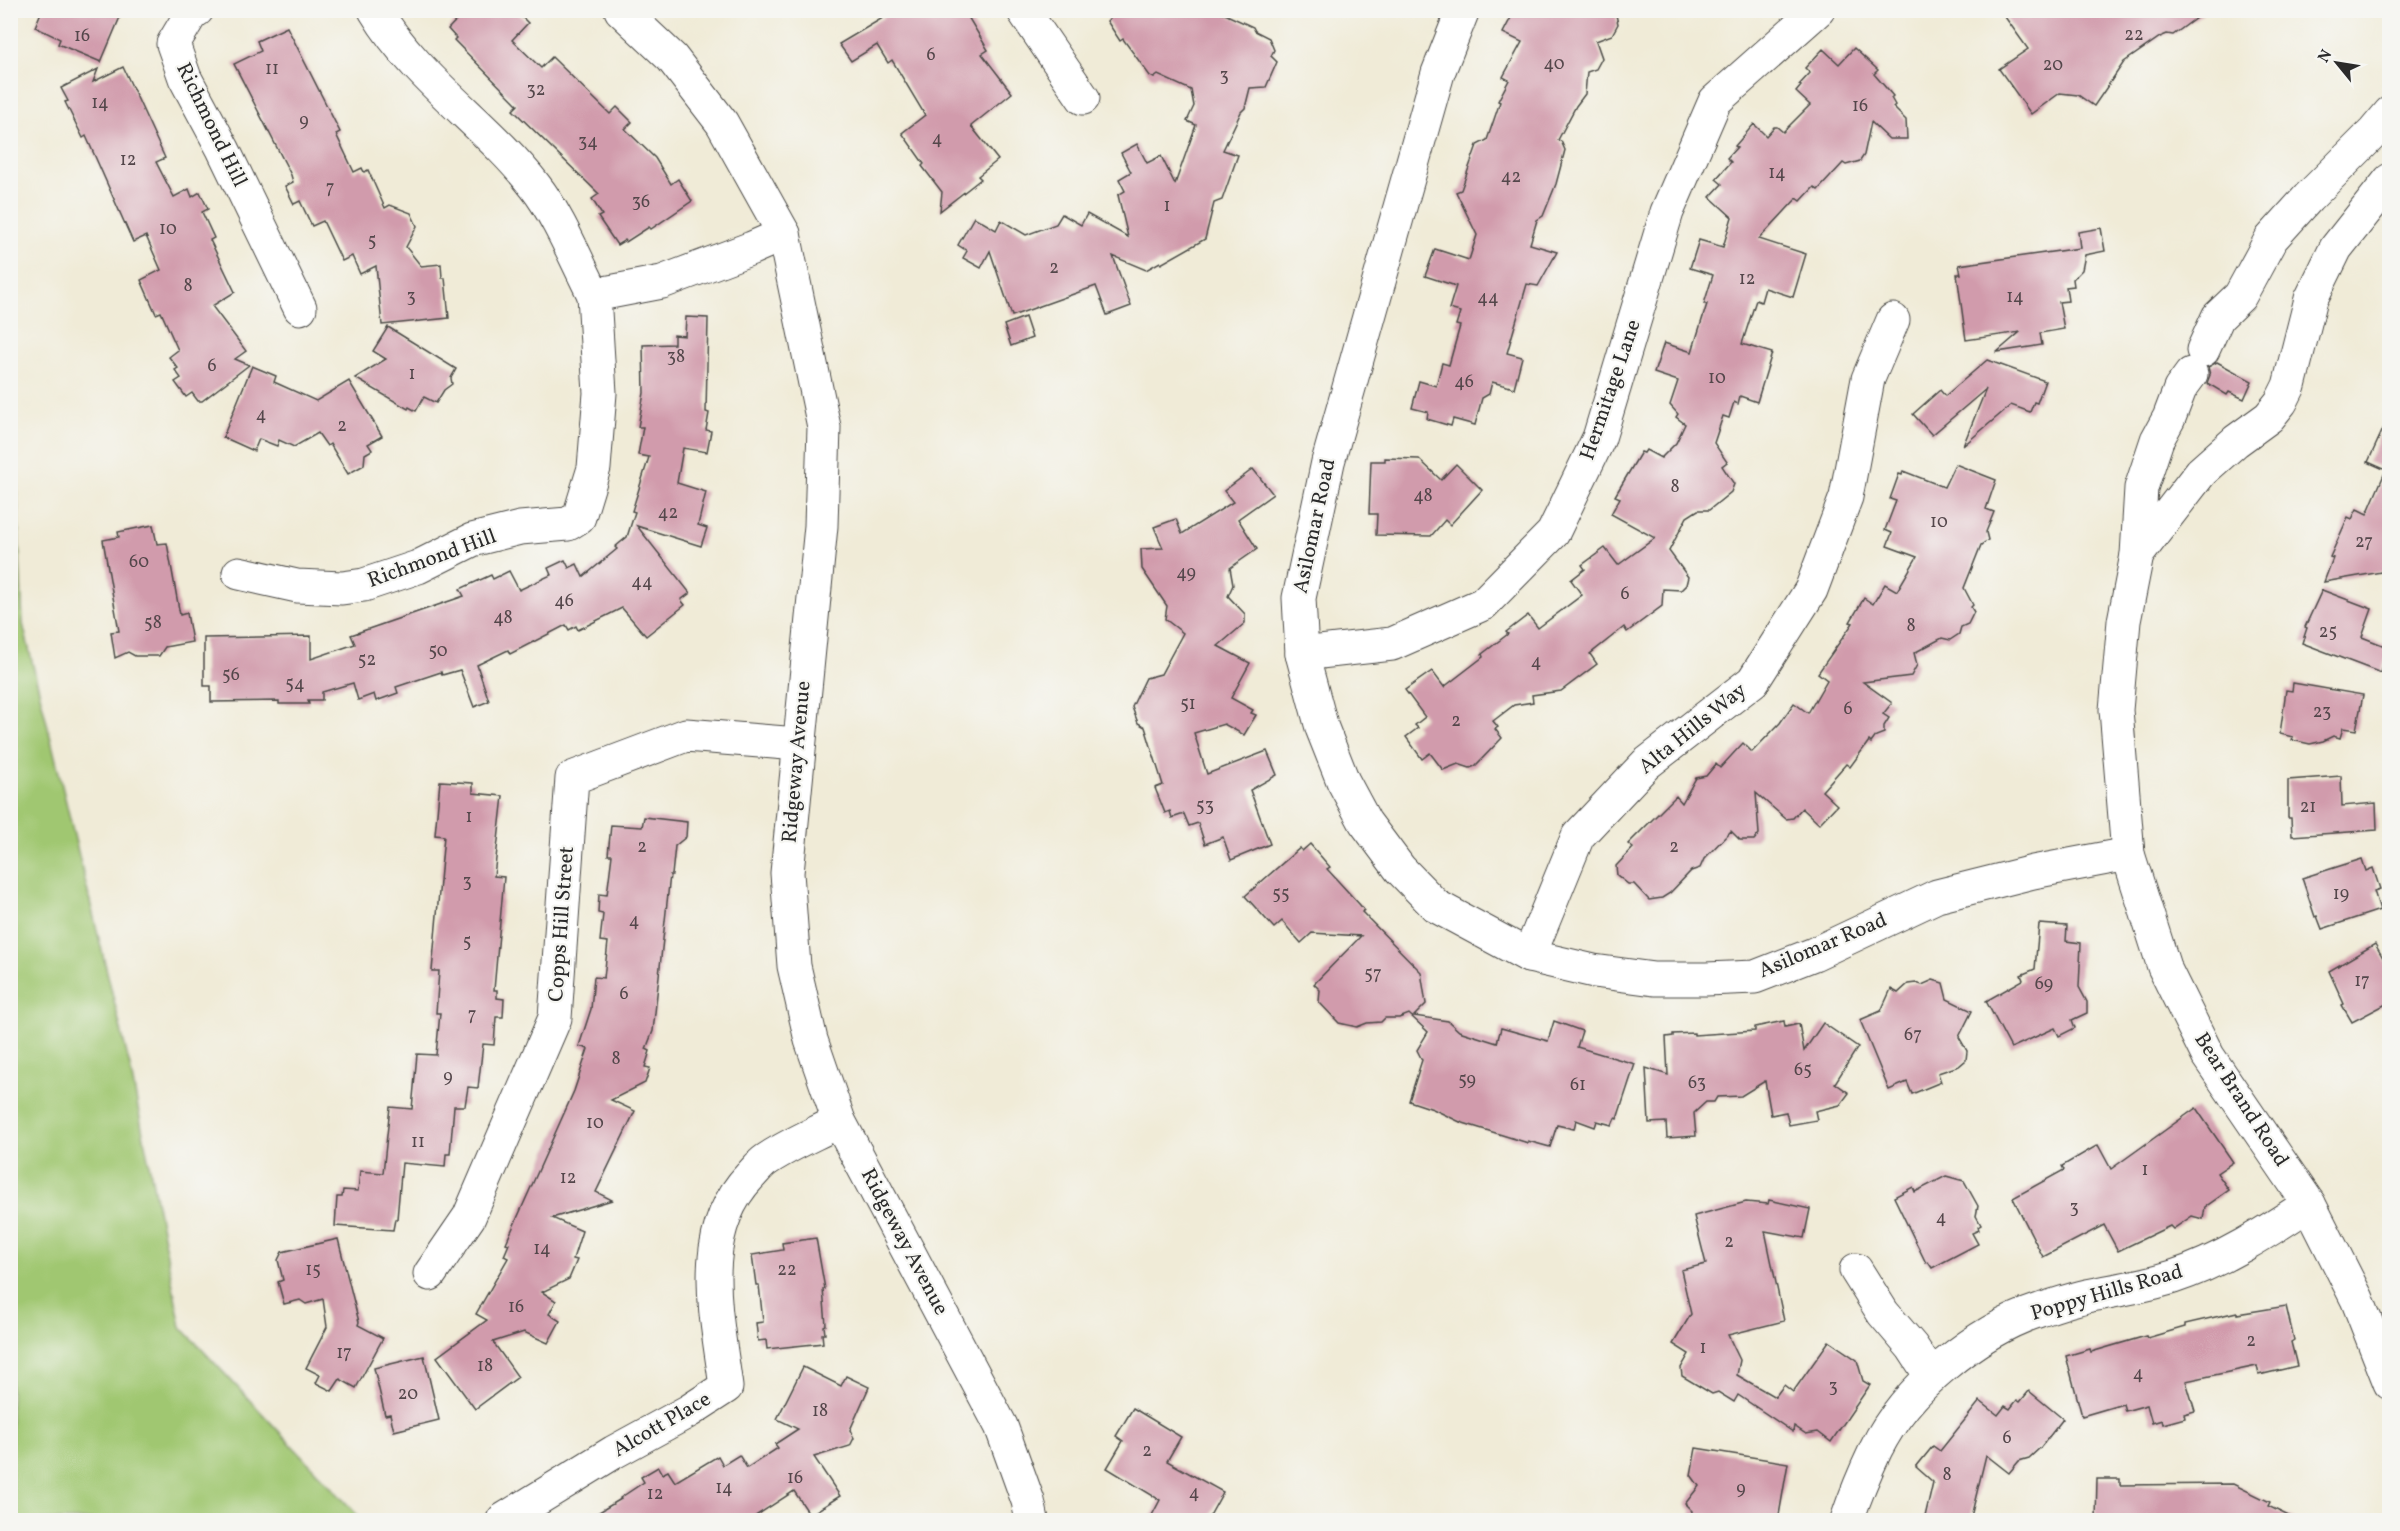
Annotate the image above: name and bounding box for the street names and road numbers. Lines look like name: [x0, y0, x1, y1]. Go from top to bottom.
street label: Richmond Hill: [168, 58, 254, 192]
street label: Hermitage Lane: [1573, 316, 1649, 464]
street label: Asilomar Road: [1287, 456, 1343, 596]
street label: Richmond Hill: [364, 522, 500, 596]
street label: Alta Hills Way: [1633, 676, 1754, 782]
street label: Ridgeway Avenue: [775, 680, 819, 844]
street label: Copps Hill Street: [542, 845, 582, 1003]
street label: Asilomar Road: [1754, 906, 1892, 986]
street label: Bear Brand Road: [2187, 1027, 2295, 1173]
street label: Ridgeway Avenue: [853, 1163, 955, 1321]
street label: Poppy Hills Road: [2028, 1257, 2186, 1329]
street label: Alcott Place: [608, 1385, 716, 1465]

